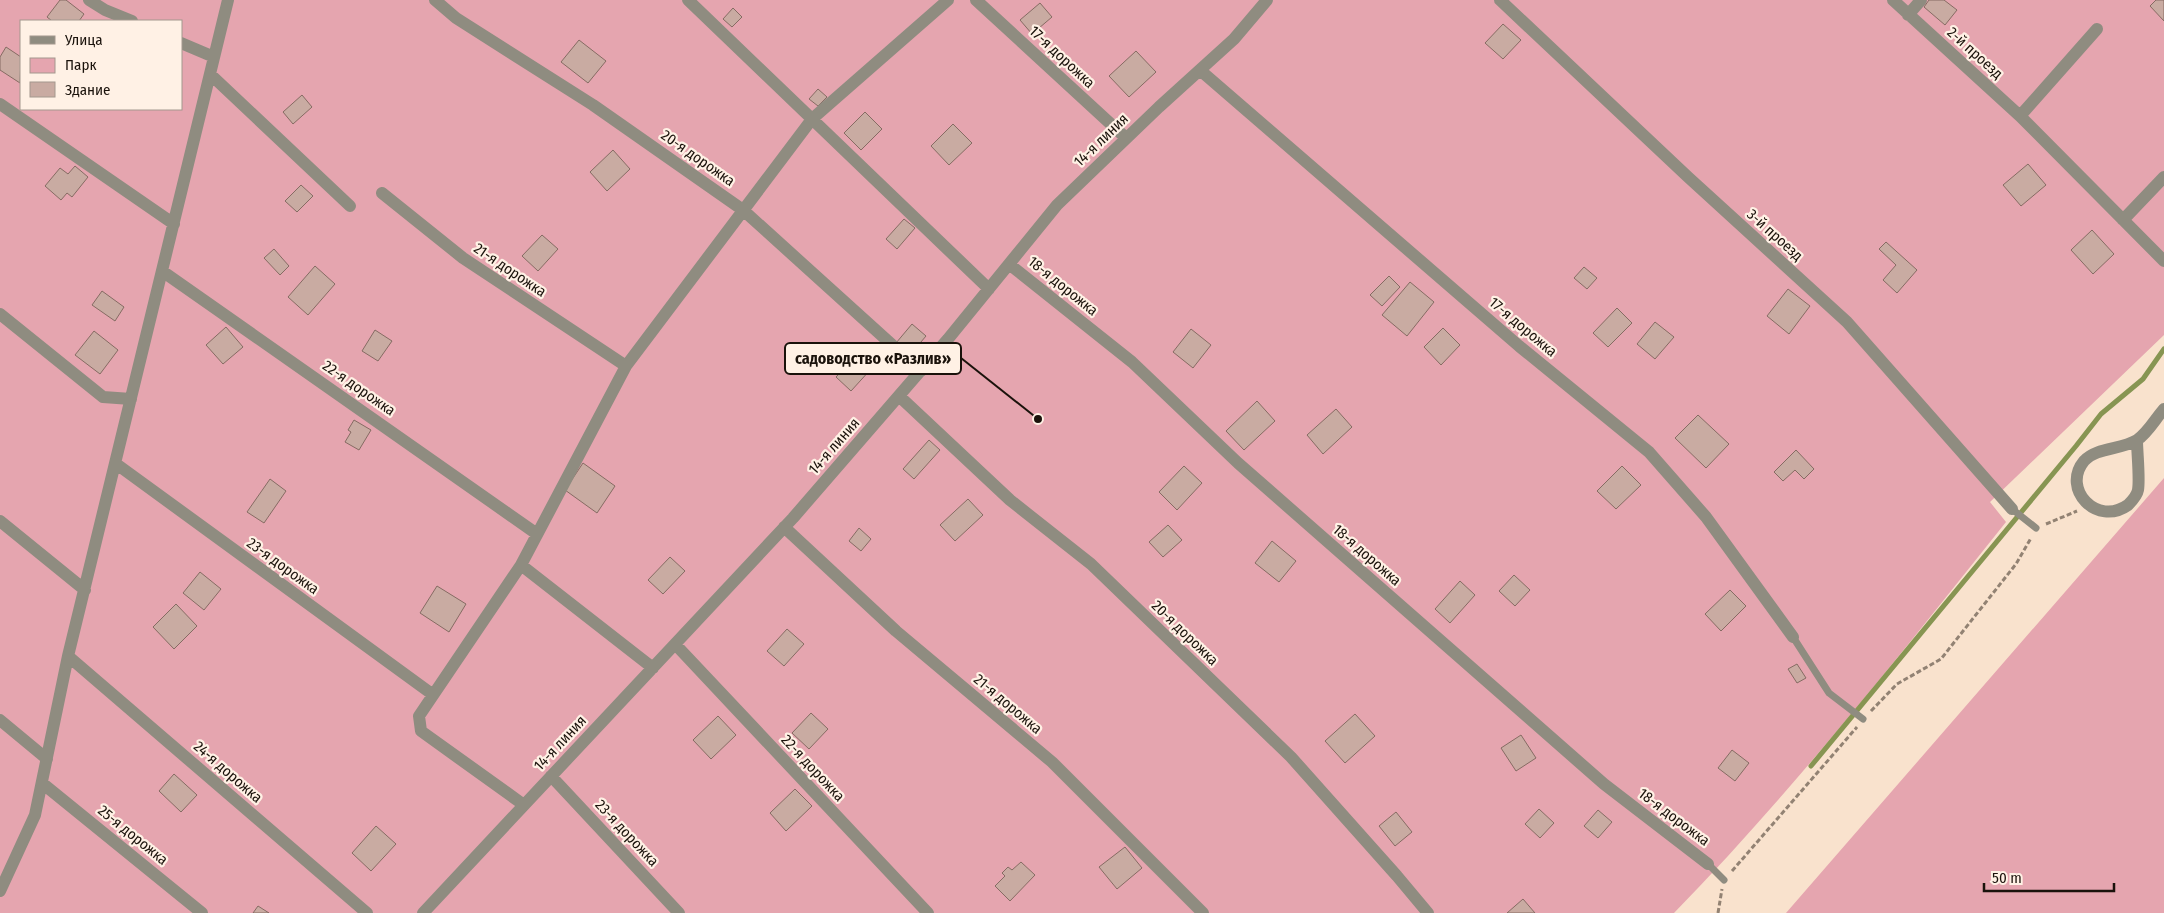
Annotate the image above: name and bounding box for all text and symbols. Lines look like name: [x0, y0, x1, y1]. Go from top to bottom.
legend: [20, 20, 182, 110]
street label: 17-я дорожка: [1025, 22, 1099, 92]
street label: 2-й проезд: [1943, 23, 2007, 83]
text: Улица: [64, 31, 103, 49]
text: Парк: [65, 56, 96, 74]
text: Здание: [65, 81, 111, 99]
street label: 14-я линия: [1070, 110, 1132, 170]
street label: 20-я дорожка: [658, 126, 738, 190]
street label: 3-й проезд: [1743, 205, 1807, 265]
street label: 21-я дорожка: [470, 239, 550, 301]
street label: 18-я дорожка: [1024, 252, 1102, 320]
street label: 17-я дорожка: [1485, 293, 1561, 361]
callout: садоводство «Разлив»: [785, 343, 961, 374]
text: садоводство «Разлив»: [795, 349, 951, 368]
street label: 22-я дорожка: [319, 356, 399, 420]
street label: 14-я линия: [805, 414, 863, 478]
street label: 18-я дорожка: [1329, 520, 1405, 590]
street label: 23-я дорожка: [243, 534, 323, 598]
street label: 20-я дорожка: [1148, 597, 1222, 669]
street label: 21-я дорожка: [970, 670, 1046, 738]
street label: 14-я линия: [530, 712, 590, 774]
street label: 22-я дорожка: [778, 731, 848, 805]
street label: 24-я дорожка: [190, 737, 266, 807]
street label: 18-я дорожка: [1635, 784, 1713, 850]
street label: 23-я дорожка: [592, 796, 662, 870]
street label: 25-я дорожка: [94, 801, 172, 869]
scale bar: [1984, 860, 2114, 892]
text: 50 m: [1992, 869, 2022, 887]

